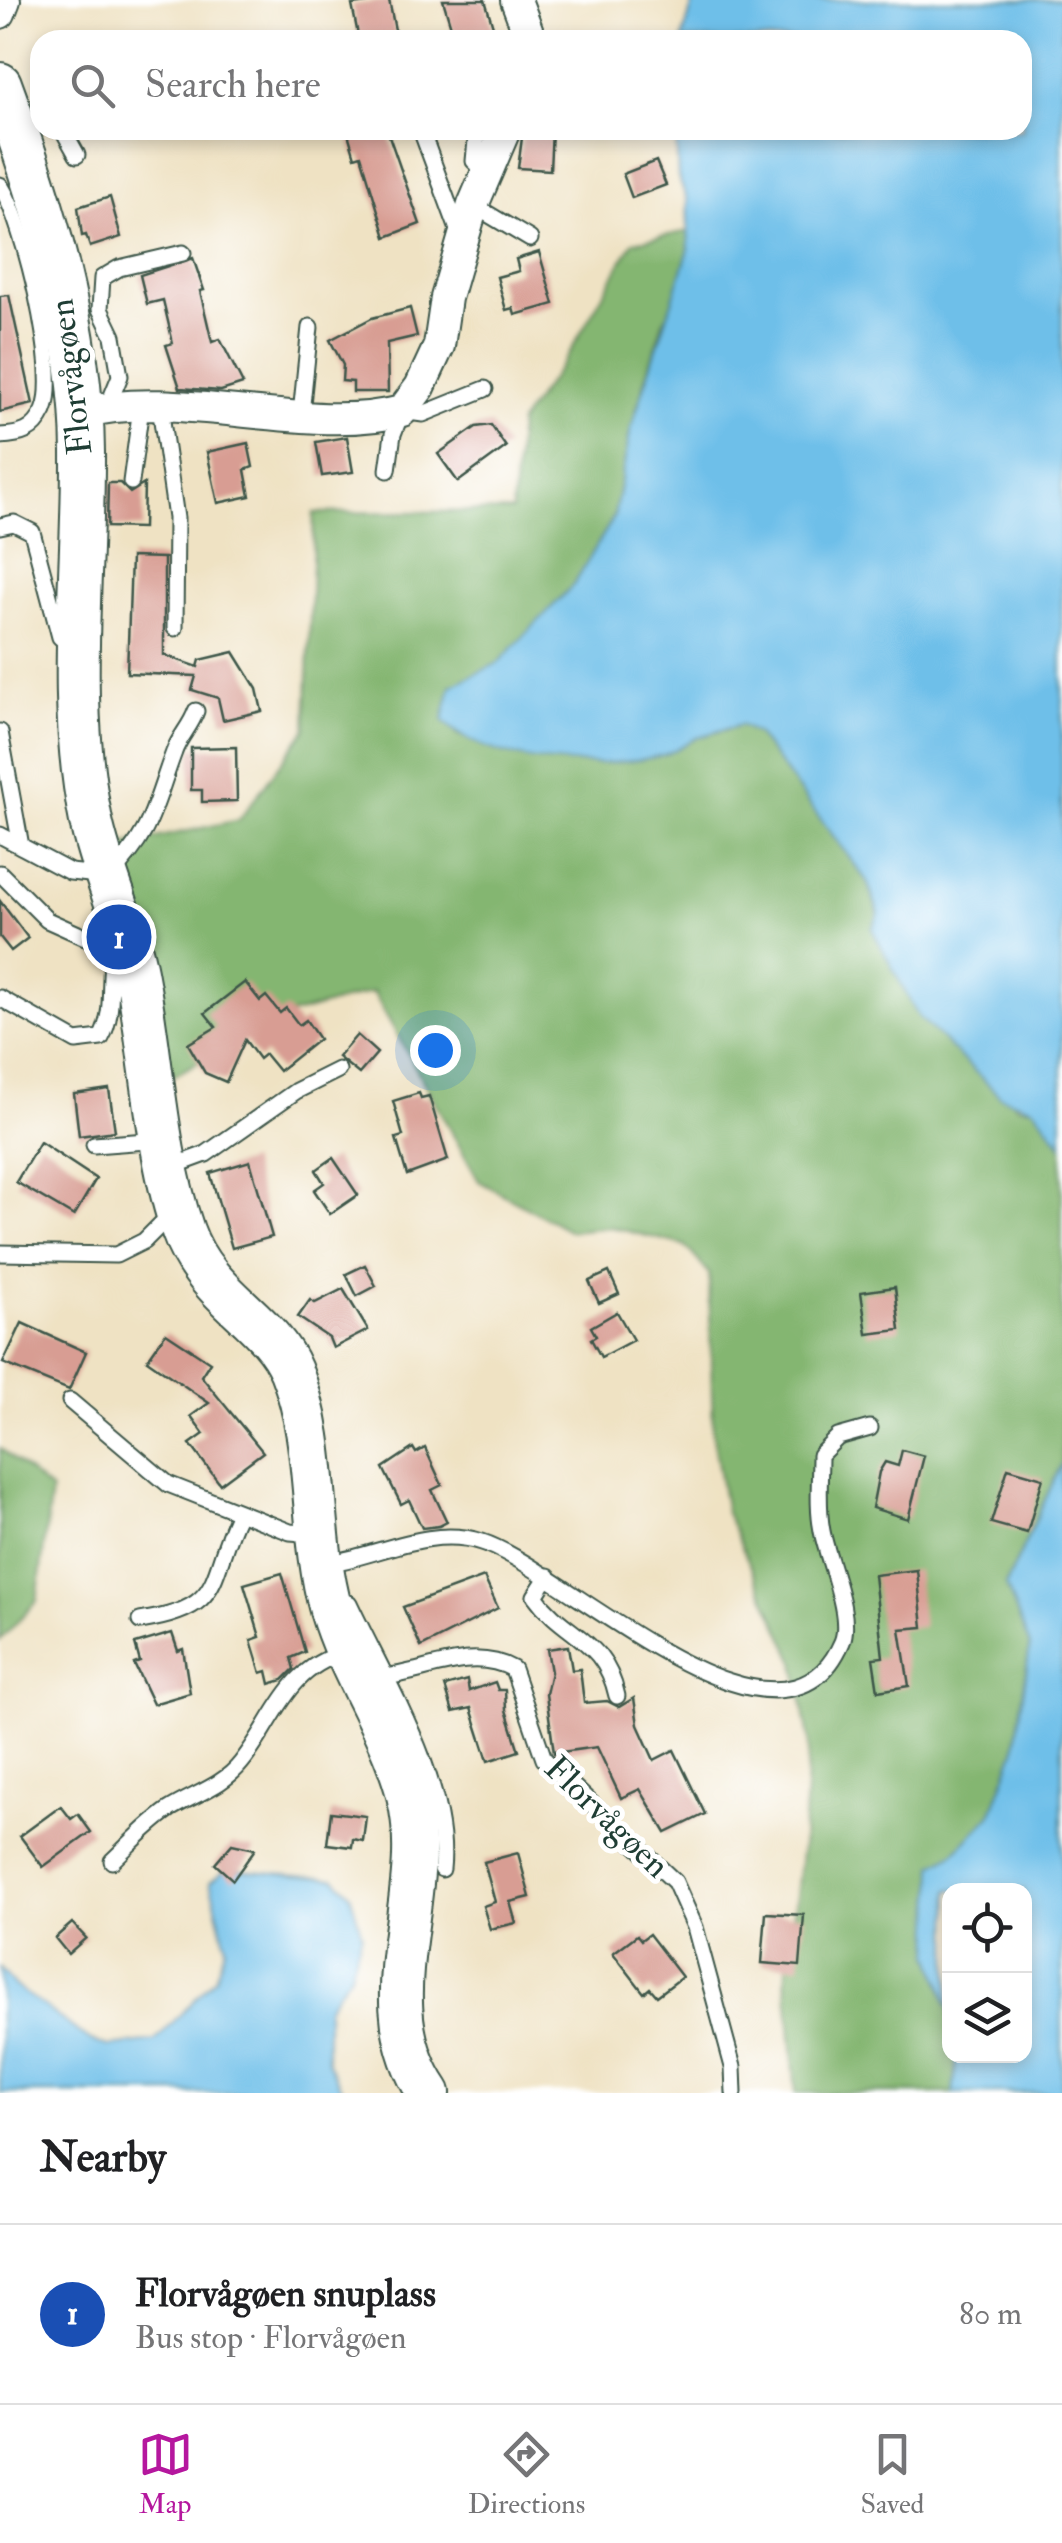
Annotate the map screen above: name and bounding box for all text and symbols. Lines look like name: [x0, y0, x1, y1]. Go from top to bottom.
search box: [30, 30, 1032, 140]
icon: search: [65, 58, 120, 113]
text: Search here: [145, 61, 321, 109]
street label: Florvågøen: [40, 296, 102, 458]
pin: 1: [86, 900, 152, 974]
your location: [410, 1025, 461, 1076]
street label: Florvågøen: [535, 1747, 679, 1887]
map controls: [942, 1883, 1032, 2063]
button: locate: [942, 1883, 1032, 1973]
button: layers: [942, 1973, 1032, 2063]
text: Nearby: [40, 2132, 166, 2184]
text: Florvågøen snuplass: [135, 2270, 436, 2318]
text: 1: [67, 2294, 78, 2334]
text: 80 m: [959, 2294, 1022, 2334]
text: Bus stop · Florvågøen: [135, 2318, 406, 2358]
tab: Map: [138, 2427, 193, 2522]
tab: Directions: [468, 2427, 585, 2522]
tab: Saved: [860, 2427, 924, 2522]

